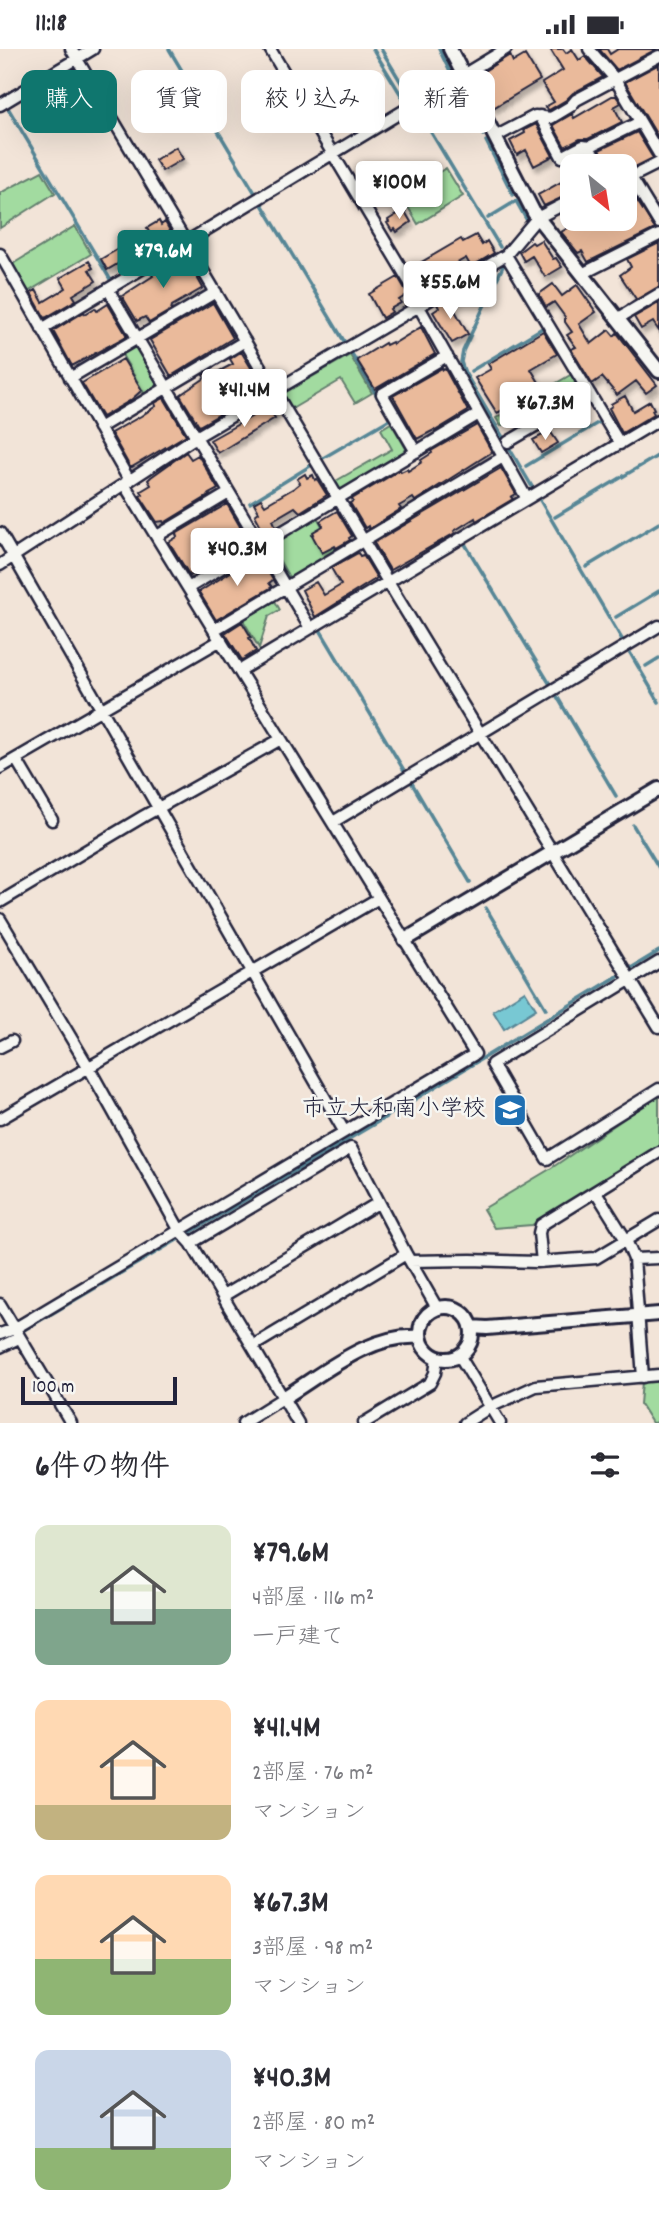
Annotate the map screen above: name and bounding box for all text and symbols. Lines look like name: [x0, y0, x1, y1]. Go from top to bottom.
text: 11:18: [35, 6, 67, 43]
chip: 購入: [21, 70, 117, 133]
chip: 賃貸: [131, 70, 227, 133]
chip: 絞り込み: [241, 70, 385, 133]
chip: 新着: [399, 70, 495, 133]
north arrow: [560, 154, 637, 231]
map controls: [560, 154, 637, 231]
pin: ¥100M: [350, 162, 448, 221]
text: ¥100M: [372, 167, 426, 200]
pin: ¥79.6M: [106, 231, 220, 290]
text: ¥79.6M: [133, 236, 193, 269]
pin: ¥55.6M: [393, 261, 507, 321]
text: ¥55.6M: [420, 267, 481, 300]
pin: ¥41.4M: [187, 369, 301, 429]
text: ¥41.4M: [218, 375, 270, 408]
pin: ¥67.3M: [488, 383, 602, 442]
text: ¥67.3M: [516, 388, 574, 421]
pin: ¥40.3M: [180, 529, 294, 588]
text: ¥40.3M: [207, 534, 267, 567]
school or university icon: 市立大和南小学校: [491, 1091, 529, 1129]
place label: 市立大和南小学校: [302, 1094, 486, 1127]
scale bar: [21, 1374, 177, 1406]
text: 100 m: [32, 1375, 74, 1402]
icon: filters: [586, 1446, 624, 1484]
text: 6件の物件: [35, 1448, 170, 1491]
text: ¥79.6M: [252, 1534, 329, 1577]
icon: home: [91, 1553, 175, 1637]
text: 4部屋 · 116 m²: [252, 1583, 374, 1616]
text: 一戸建て: [252, 1622, 344, 1655]
text: ¥41.4M: [252, 1709, 321, 1752]
icon: home: [91, 1728, 175, 1812]
text: 2部屋 · 76 m²: [252, 1758, 373, 1791]
text: マンション: [252, 1797, 366, 1830]
text: ¥67.3M: [252, 1884, 329, 1927]
icon: home: [91, 1903, 175, 1987]
text: 3部屋 · 98 m²: [252, 1933, 373, 1966]
text: マンション: [252, 1972, 366, 2005]
text: ¥40.3M: [252, 2059, 331, 2102]
icon: home: [91, 2078, 175, 2162]
text: 2部屋 · 80 m²: [252, 2108, 375, 2141]
text: マンション: [252, 2147, 366, 2180]

